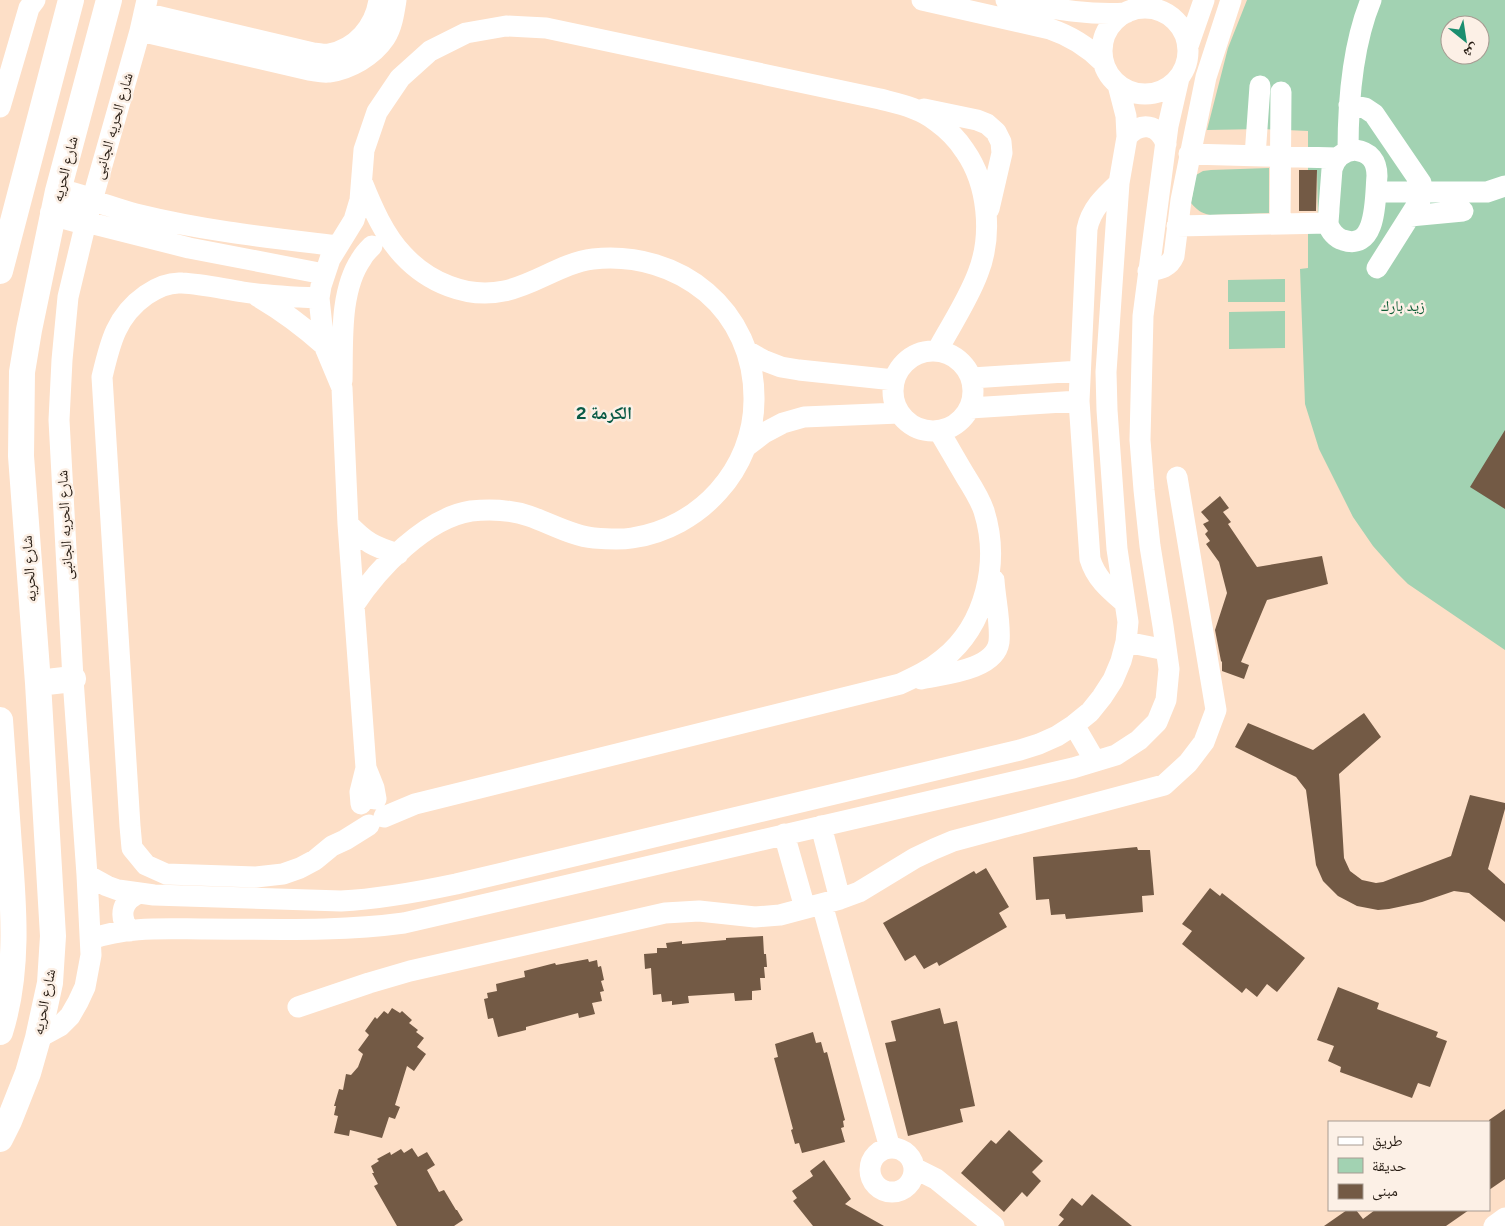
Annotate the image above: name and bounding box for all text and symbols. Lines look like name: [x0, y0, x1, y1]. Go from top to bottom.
north arrow: [1440, 15, 1490, 65]
text: ش: [1460, 40, 1482, 62]
street label: شارع الحريه الجانبى: [89, 71, 138, 182]
street label: شارع الحريه: [48, 134, 83, 204]
park label: زيد بارك: [1381, 297, 1425, 315]
district label: الكرمة 2: [576, 402, 632, 424]
street label: شارع الحريه الجانبى: [53, 469, 78, 580]
street label: شارع الحريه: [18, 535, 41, 603]
street label: شارع الحريه: [29, 967, 60, 1037]
legend: [1328, 1121, 1490, 1211]
text: طريق: [1372, 1132, 1403, 1151]
text: حديقة: [1372, 1157, 1407, 1175]
text: مبنى: [1372, 1182, 1398, 1201]

